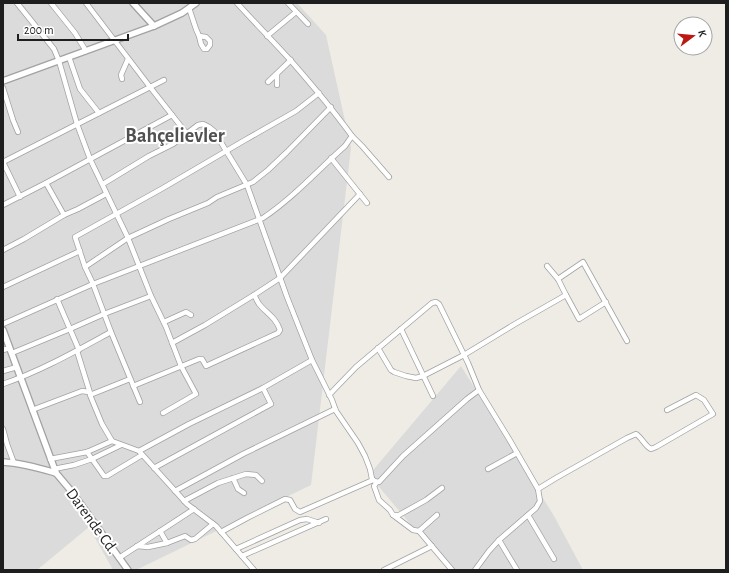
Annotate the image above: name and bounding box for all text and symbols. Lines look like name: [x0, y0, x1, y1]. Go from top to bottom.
scale bar: [18, 16, 128, 42]
north arrow: [673, 16, 713, 56]
text: 200 m: [24, 24, 54, 36]
text: K: [696, 29, 708, 39]
district label: Bahçelievler: [125, 126, 225, 146]
street label: Darende Cd.: [63, 485, 121, 557]

